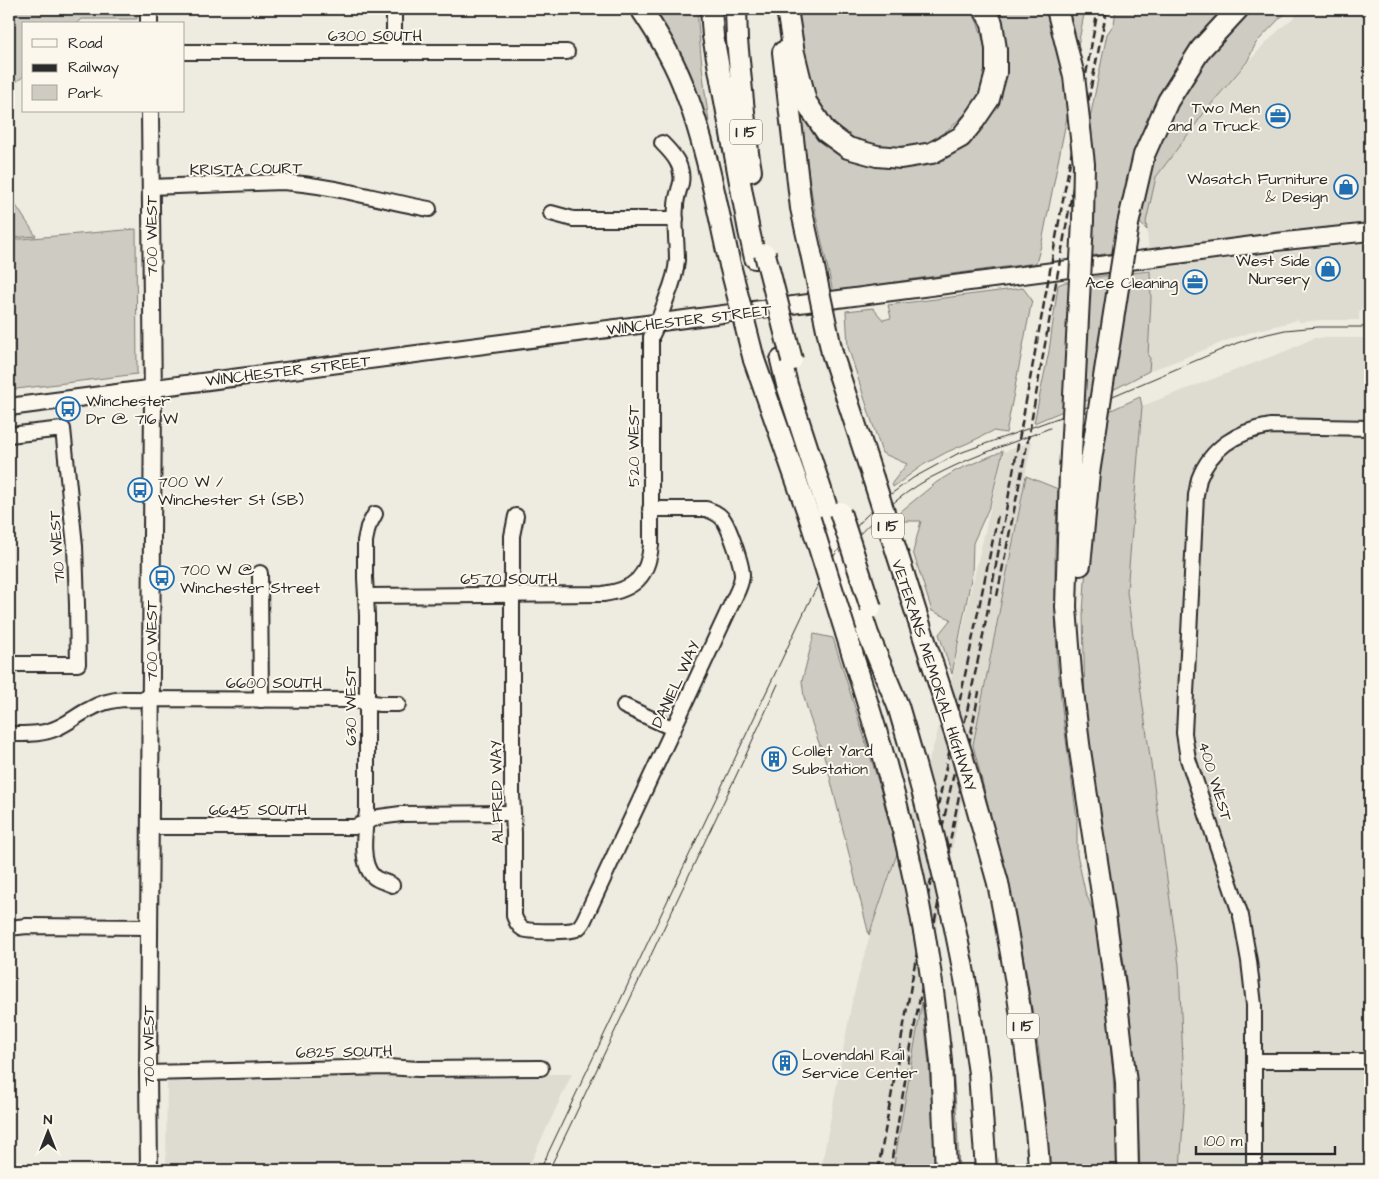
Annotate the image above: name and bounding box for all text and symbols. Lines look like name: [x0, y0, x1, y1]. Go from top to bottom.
legend: [22, 22, 185, 112]
street label: 6300 SOUTH: [328, 25, 423, 47]
text: Road: [68, 33, 103, 54]
text: Railway: [68, 57, 119, 79]
text: Park: [68, 83, 103, 104]
place label: Two Men and a Truck: [1168, 97, 1260, 137]
office icon: Two Men and a Truck: [1265, 103, 1291, 129]
road number: I 15: [730, 120, 762, 144]
street label: KRISTA COURT: [189, 157, 303, 181]
place label: Wasatch Furniture & Design: [1187, 168, 1328, 209]
shop icon: Wasatch Furniture & Design: [1333, 174, 1359, 200]
street label: 700 WEST: [141, 195, 163, 277]
place label: West Side Nursery: [1236, 250, 1310, 291]
shop icon: West Side Nursery: [1315, 256, 1341, 282]
office icon: Ace Cleaning: [1182, 269, 1208, 295]
place label: Ace Cleaning: [1085, 272, 1178, 295]
street label: WINCHESTER STREET: [605, 299, 773, 341]
street label: WINCHESTER STREET: [204, 350, 372, 392]
place label: Winchester Dr @ 716 W: [86, 390, 178, 430]
bus stop icon: Winchester Dr @ 716 W: [55, 396, 81, 422]
street label: 520 WEST: [623, 405, 645, 487]
place label: 700 W / Winchester St (SB): [158, 471, 304, 511]
bus stop icon: 700 W / Winchester St (SB): [127, 477, 153, 503]
street label: 710 WEST: [43, 510, 71, 584]
road number: I 15: [872, 514, 904, 538]
street label: VETERANS MEMORIAL HIGHWAY: [886, 557, 982, 794]
place label: 700 W @ Winchester Street: [180, 559, 320, 599]
bus stop icon: 700 W @ Winchester Street: [149, 565, 175, 591]
street label: 6570 SOUTH: [460, 568, 558, 590]
street label: 700 WEST: [141, 600, 163, 682]
street label: DANIEL WAY: [646, 637, 706, 732]
street label: 630 WEST: [340, 666, 362, 746]
street label: 6600 SOUTH: [226, 672, 322, 694]
street label: ALFRED WAY: [485, 739, 509, 844]
street label: 400 WEST: [1193, 739, 1238, 824]
place label: Collet Yard Substation: [792, 740, 873, 780]
building icon: Collet Yard Substation: [761, 746, 787, 772]
street label: 6645 SOUTH: [209, 799, 307, 821]
street label: 700 WEST: [138, 1005, 160, 1087]
road number: I 15: [1007, 1014, 1039, 1038]
street label: 6825 SOUTH: [295, 1040, 393, 1064]
place label: Lovendahl Rail Service Center: [802, 1044, 918, 1084]
building icon: Lovendahl Rail Service Center: [772, 1050, 798, 1076]
north arrow: [22, 1106, 72, 1156]
text: N: [44, 1110, 53, 1130]
scale bar: [1196, 1124, 1335, 1156]
text: 100 m: [1204, 1131, 1243, 1152]

